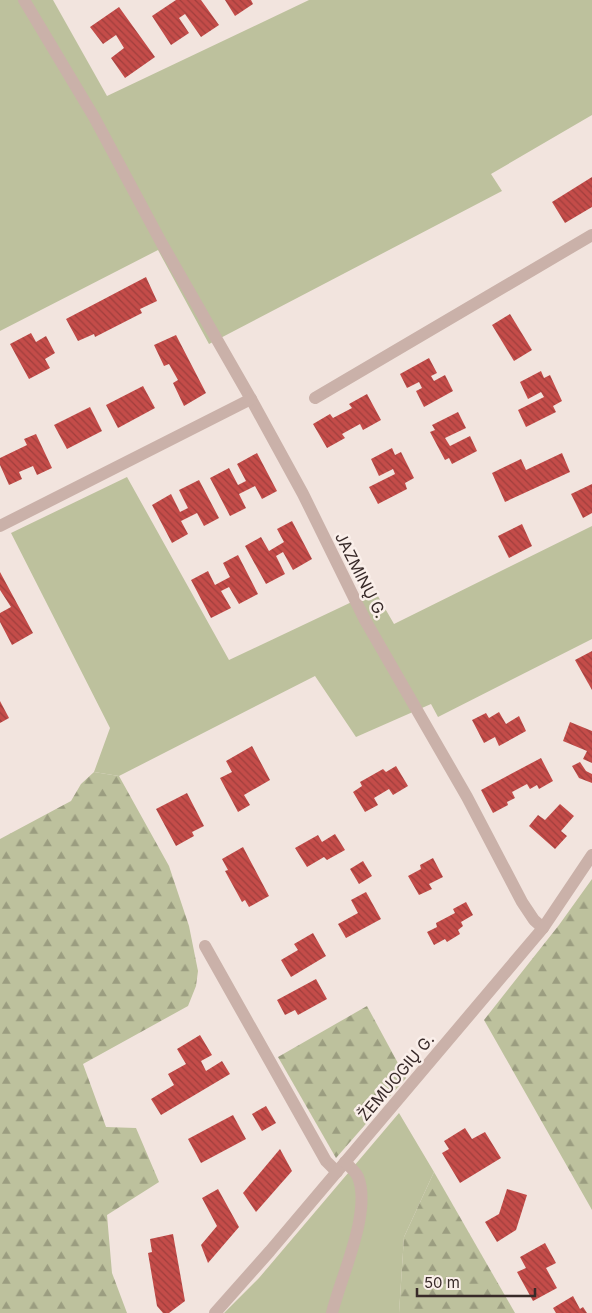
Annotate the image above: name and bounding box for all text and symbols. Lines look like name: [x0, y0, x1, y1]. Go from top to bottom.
street label: JAZMINŲ G.: [331, 529, 391, 621]
street label: ŽEMUOGIŲ G.: [354, 1029, 438, 1125]
scale bar: [417, 1266, 534, 1298]
text: 50 m: [424, 1273, 460, 1292]

